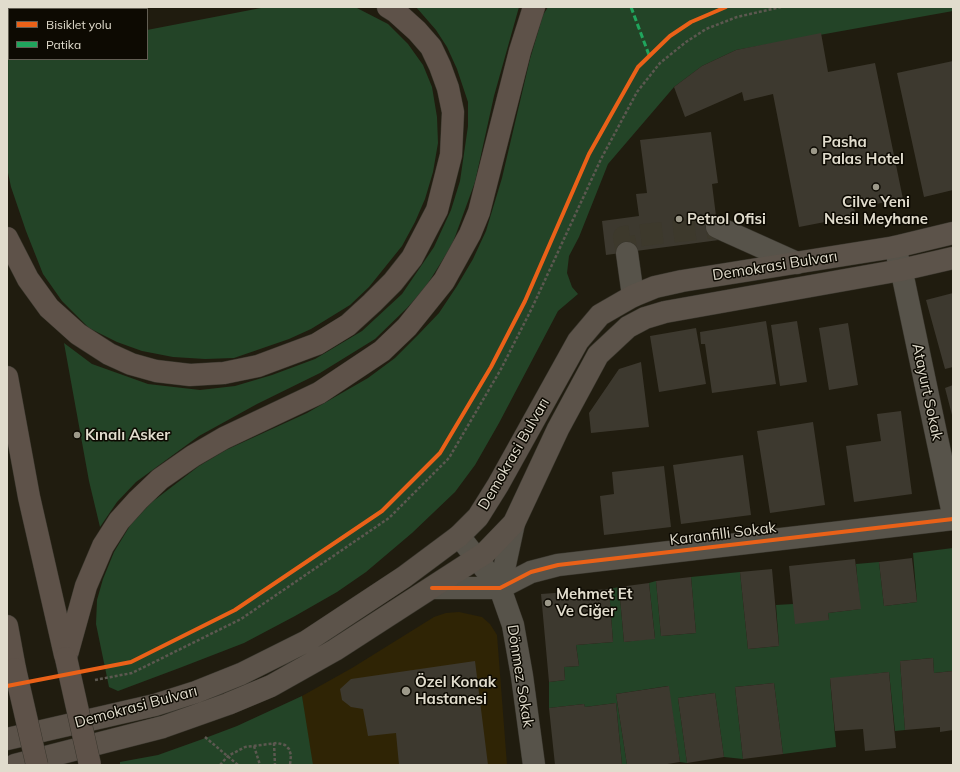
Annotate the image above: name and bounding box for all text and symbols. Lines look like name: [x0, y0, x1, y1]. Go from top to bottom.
legend: [8, 8, 148, 60]
text: Bisiklet yolu: [46, 17, 112, 32]
text: Patika: [46, 37, 81, 52]
place label: Pasha Palas Hotel: [822, 133, 904, 168]
marker: Pasha Palas Hotel: [809, 146, 819, 156]
marker: Cilve Yeni Nesil Meyhane: [871, 182, 881, 192]
place label: Cilve Yeni Nesil Meyhane: [824, 193, 928, 228]
place label: Petrol Ofisi: [687, 210, 766, 228]
marker: Petrol Ofisi: [674, 214, 684, 224]
street label: Demokrasi Bulvarı: [711, 247, 839, 285]
street label: Atayurt Sokak: [908, 342, 946, 442]
street label: Demokrasi Bulvarı: [475, 395, 553, 513]
place label: Kınalı Asker: [85, 426, 170, 444]
marker: Kınalı Asker: [72, 430, 82, 440]
street label: Karanfilli Sokak: [669, 519, 777, 549]
place label: Mehmet Et Ve Ciğer: [556, 585, 632, 620]
marker: Mehmet Et Ve Ciğer: [543, 598, 553, 608]
street label: Dönmez Sokak: [503, 623, 537, 729]
place label: Özel Konak Hastanesi: [415, 673, 496, 708]
street label: Demokrasi Bulvarı: [73, 682, 199, 732]
marker: Özel Konak Hastanesi: [400, 685, 412, 697]

